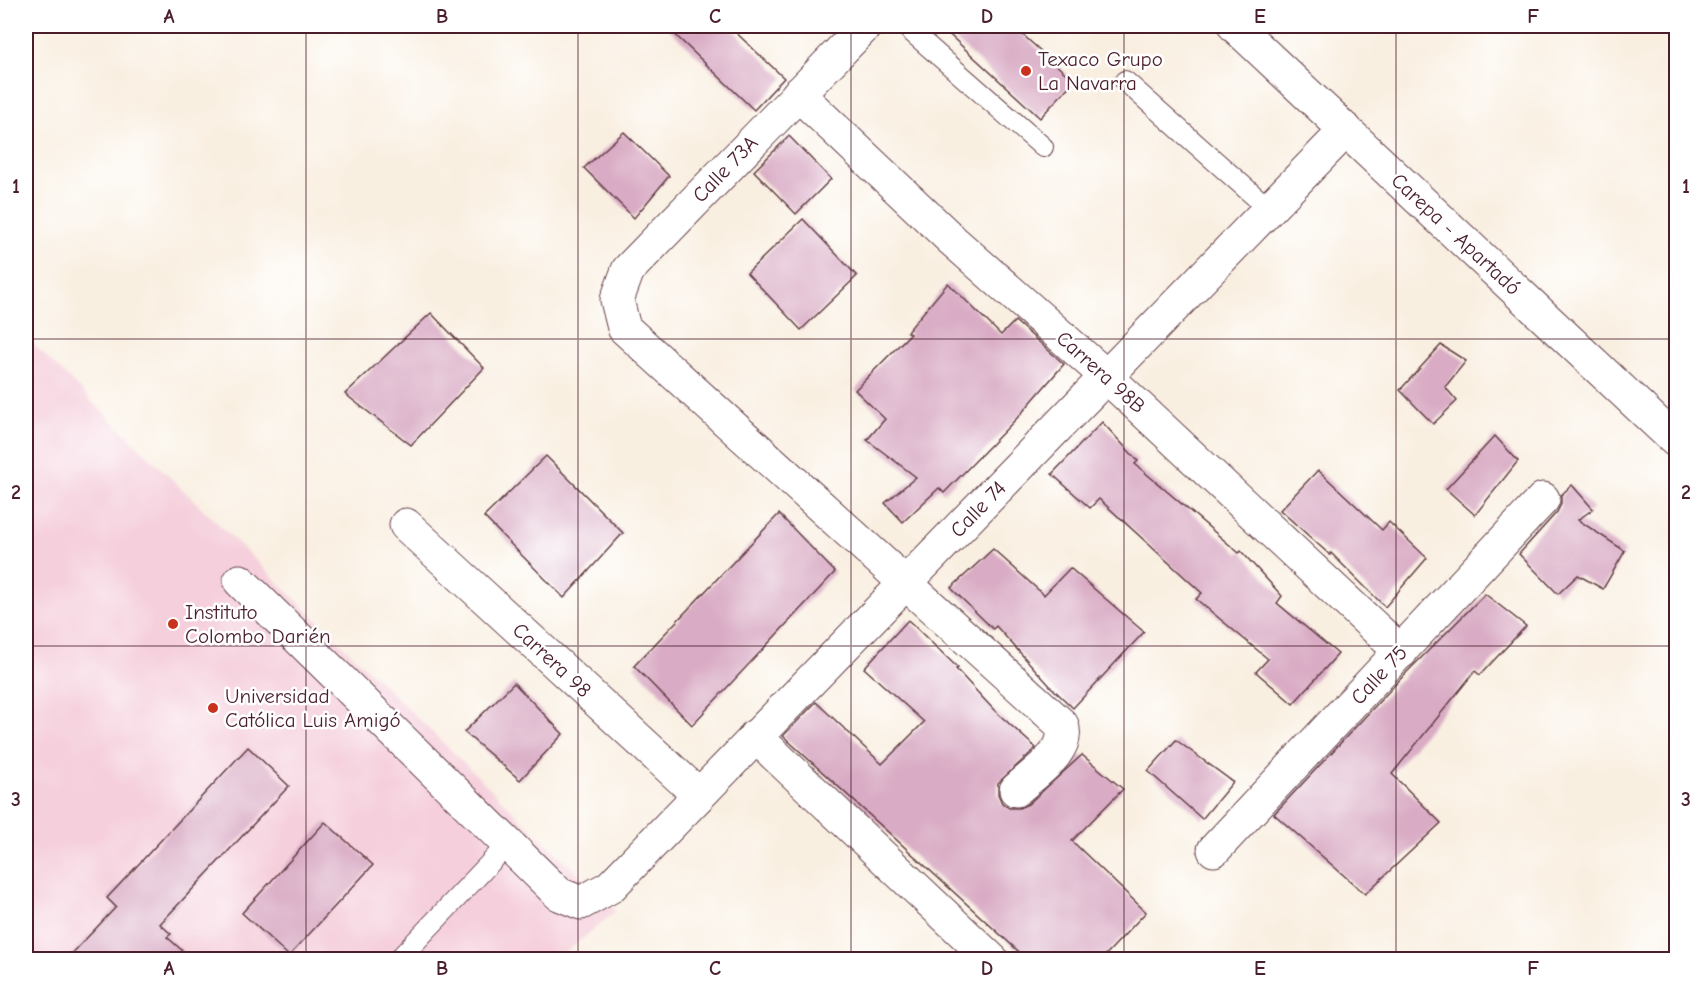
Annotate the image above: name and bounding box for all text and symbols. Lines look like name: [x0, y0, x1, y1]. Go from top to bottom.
text: A: [163, 5, 175, 28]
text: B: [436, 5, 448, 28]
text: C: [709, 5, 721, 28]
text: D: [981, 5, 993, 28]
text: E: [1254, 5, 1266, 28]
text: F: [1527, 5, 1539, 28]
place label: Texaco Grupo La Navarra: [1038, 47, 1163, 95]
marker: Texaco Grupo La Navarra: [1019, 64, 1033, 78]
street label: Calle 73A: [687, 131, 763, 207]
street label: Carepa - Apartadó: [1387, 168, 1525, 300]
text: 1: [12, 175, 20, 198]
text: 1: [1682, 175, 1690, 198]
street label: Carrera 98B: [1052, 326, 1150, 418]
street label: Calle 74: [945, 476, 1011, 542]
text: 2: [11, 481, 21, 504]
text: 2: [1681, 481, 1691, 504]
place label: Instituto Colombo Darién: [185, 600, 331, 648]
marker: Instituto Colombo Darién: [166, 617, 180, 631]
street label: Carrera 98: [508, 618, 596, 702]
street label: Calle 75: [1346, 641, 1412, 709]
place label: Universidad Católica Luis Amigó: [225, 684, 401, 732]
marker: Universidad Católica Luis Amigó: [206, 701, 220, 715]
text: 3: [11, 788, 21, 811]
text: 3: [1681, 788, 1691, 811]
text: A: [163, 957, 175, 980]
text: B: [436, 957, 448, 980]
text: C: [709, 957, 721, 980]
text: D: [981, 957, 993, 980]
text: E: [1254, 957, 1266, 980]
text: F: [1527, 957, 1539, 980]

